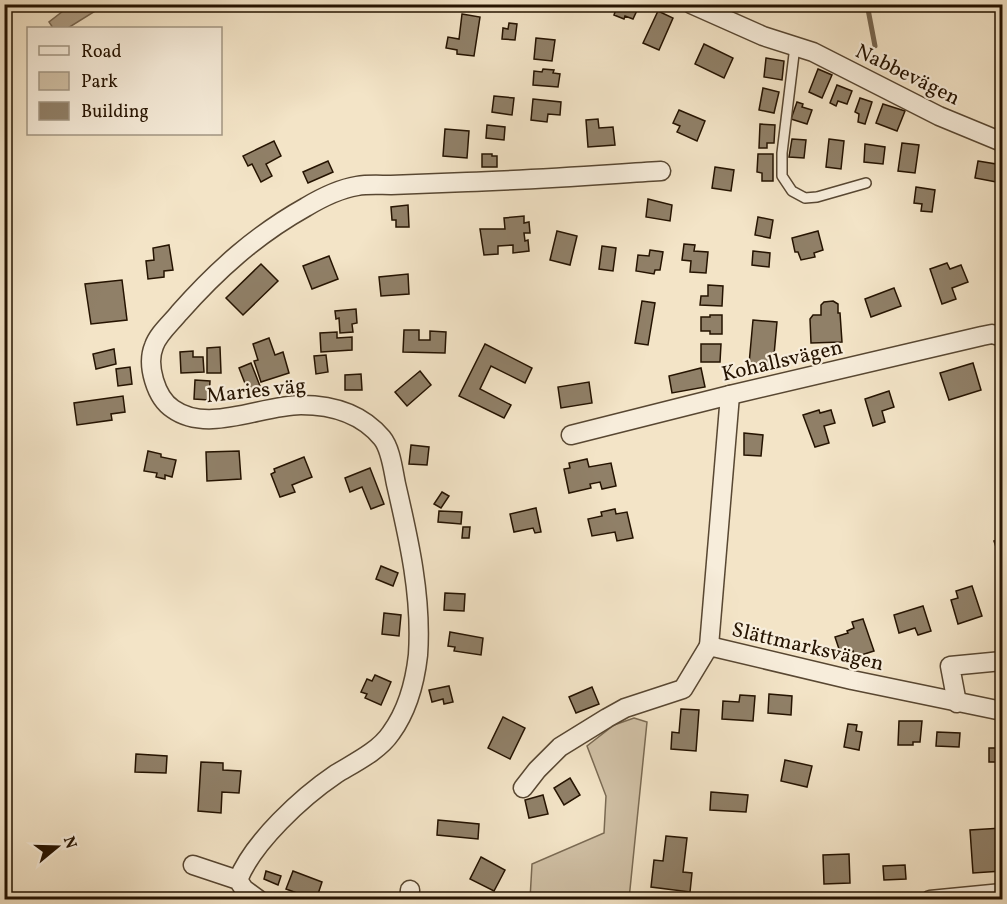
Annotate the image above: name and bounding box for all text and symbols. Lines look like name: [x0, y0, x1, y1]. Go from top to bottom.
legend: [27, 27, 222, 135]
street label: Nabbevägen: [850, 37, 965, 113]
text: Road: [81, 40, 122, 65]
text: Park: [81, 70, 118, 95]
text: Building: [81, 100, 149, 125]
street label: Kohallsvägen: [719, 333, 846, 389]
street label: Maries väg: [205, 372, 307, 411]
street label: Slättmarksvägen: [729, 616, 887, 679]
north arrow: [27, 817, 87, 877]
text: N: [57, 834, 82, 852]

